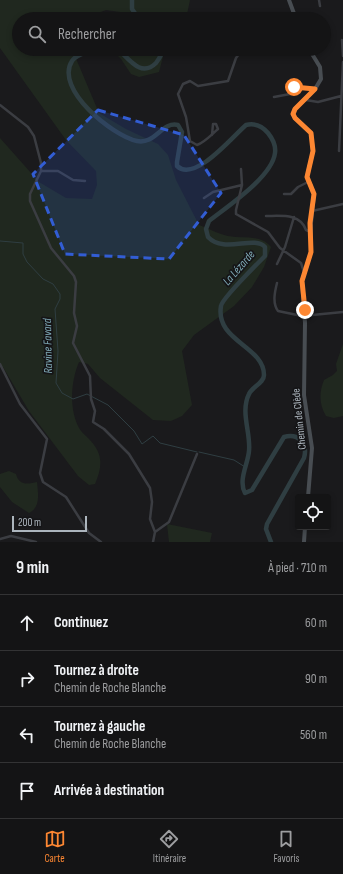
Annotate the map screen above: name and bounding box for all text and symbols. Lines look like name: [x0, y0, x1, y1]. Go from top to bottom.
search box: [12, 12, 331, 56]
icon: search: [26, 23, 48, 45]
text: Rechercher: [58, 25, 116, 44]
route start: [285, 78, 303, 96]
water label: La Lézarde: [220, 247, 259, 289]
route end: [296, 301, 314, 319]
water label: Ravine Favard: [40, 317, 56, 374]
street label: Chemin de Clède: [289, 388, 309, 450]
map controls: [295, 494, 331, 530]
button: locate: [295, 494, 331, 530]
scale bar: [12, 514, 87, 533]
text: 200 m: [18, 516, 41, 529]
text: 9 min: [16, 558, 49, 578]
text: À pied · 710 m: [268, 560, 327, 576]
icon: ahead: [16, 612, 38, 634]
text: Continuez: [54, 613, 108, 632]
text: 60 m: [305, 615, 327, 631]
text: Tournez à droite: [54, 661, 139, 680]
icon: right: [16, 668, 38, 690]
text: 90 m: [305, 671, 327, 687]
text: Chemin de Roche Blanche: [54, 680, 166, 696]
text: Tournez à gauche: [54, 717, 145, 736]
icon: left: [16, 724, 38, 746]
text: 560 m: [300, 727, 327, 743]
text: Chemin de Roche Blanche: [54, 736, 166, 752]
icon: arrive: [16, 780, 38, 802]
text: Arrivée à destination: [54, 781, 164, 800]
tab: Carte: [44, 828, 66, 865]
tab: Itinéraire: [153, 828, 186, 865]
tab: Favoris: [273, 828, 299, 865]

